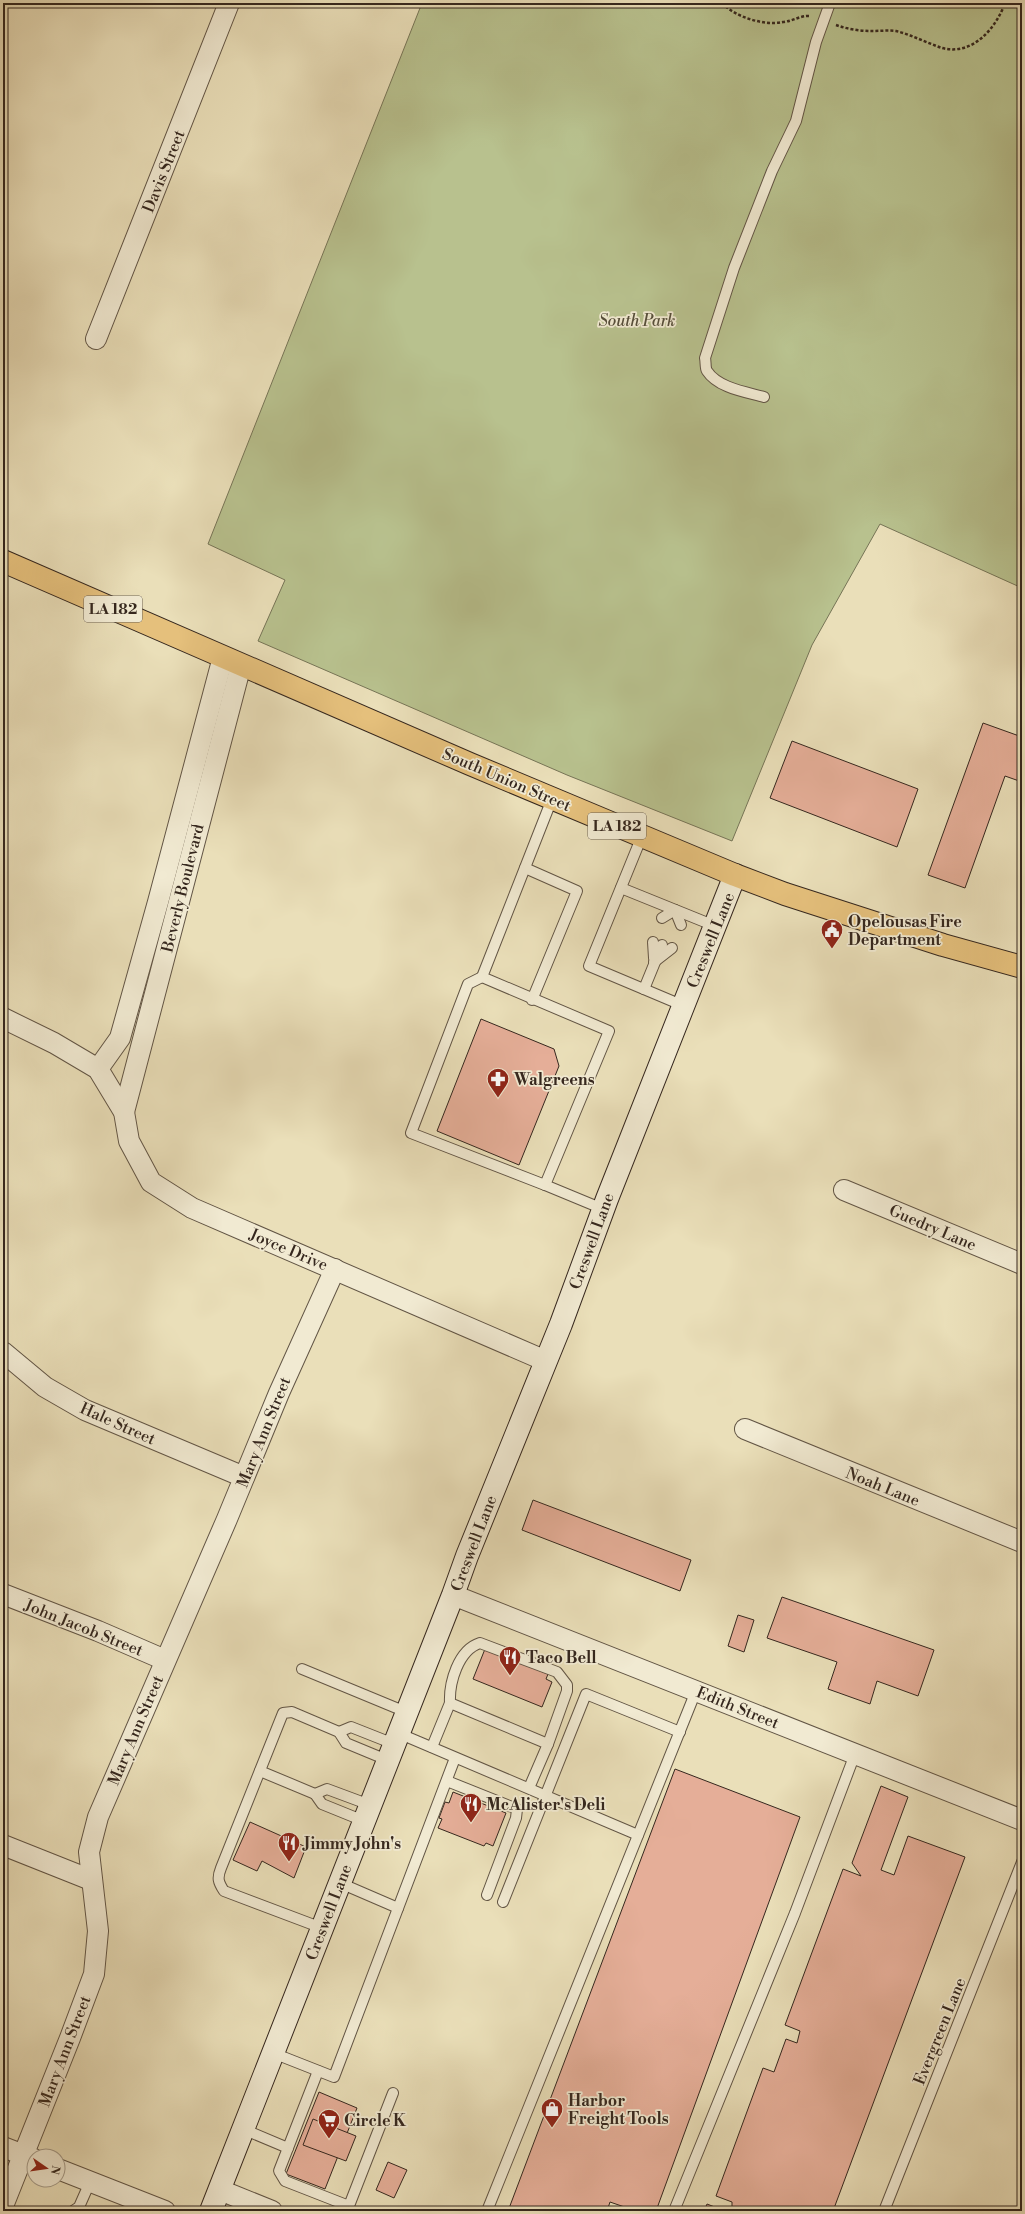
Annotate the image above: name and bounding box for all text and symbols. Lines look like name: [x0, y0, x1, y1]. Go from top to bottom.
street label: Davis Street: [138, 127, 190, 216]
park label: South Park: [599, 311, 675, 331]
road number: LA 182: [84, 596, 142, 622]
street label: South Union Street: [439, 744, 574, 816]
road number: LA 182: [588, 813, 646, 839]
street label: Beverly Boulevard: [157, 822, 209, 955]
street label: Creswell Lane: [683, 890, 739, 991]
place label: Opelousas Fire Department: [848, 912, 962, 950]
public building icon: Opelousas Fire Department: [819, 917, 845, 950]
pharmacy icon: Walgreens: [485, 1066, 511, 1099]
place label: Walgreens: [513, 1070, 595, 1090]
street label: Creswell Lane: [565, 1190, 619, 1292]
street label: Guedry Lane: [886, 1201, 979, 1255]
street label: Joyce Drive: [246, 1224, 331, 1275]
street label: Mary Ann Street: [233, 1374, 295, 1491]
street label: Hale Street: [77, 1398, 159, 1450]
street label: Noah Lane: [843, 1463, 923, 1511]
street label: Creswell Lane: [446, 1493, 501, 1594]
street label: John Jacob Street: [21, 1595, 146, 1661]
restaurant icon: Taco Bell: [497, 1644, 523, 1677]
place label: Taco Bell: [526, 1648, 597, 1668]
street label: Mary Ann Street: [104, 1672, 168, 1788]
street label: Edith Street: [693, 1682, 782, 1734]
restaurant icon: McAlister's Deli: [458, 1791, 484, 1824]
place label: McAlister's Deli: [486, 1795, 605, 1815]
restaurant icon: Jimmy John's: [276, 1830, 302, 1863]
place label: Jimmy John's: [302, 1834, 401, 1854]
street label: Creswell Lane: [301, 1862, 356, 1963]
street label: Evergreen Lane: [909, 1975, 971, 2088]
street label: Mary Ann Street: [35, 1993, 95, 2110]
place label: Harbor Freight Tools: [568, 2091, 669, 2129]
shop icon: Harbor Freight Tools: [539, 2096, 565, 2129]
supermarket icon: Circle K: [316, 2107, 342, 2140]
place label: Circle K: [344, 2111, 407, 2131]
north arrow: [26, 2148, 66, 2188]
text: N: [47, 2164, 63, 2176]

